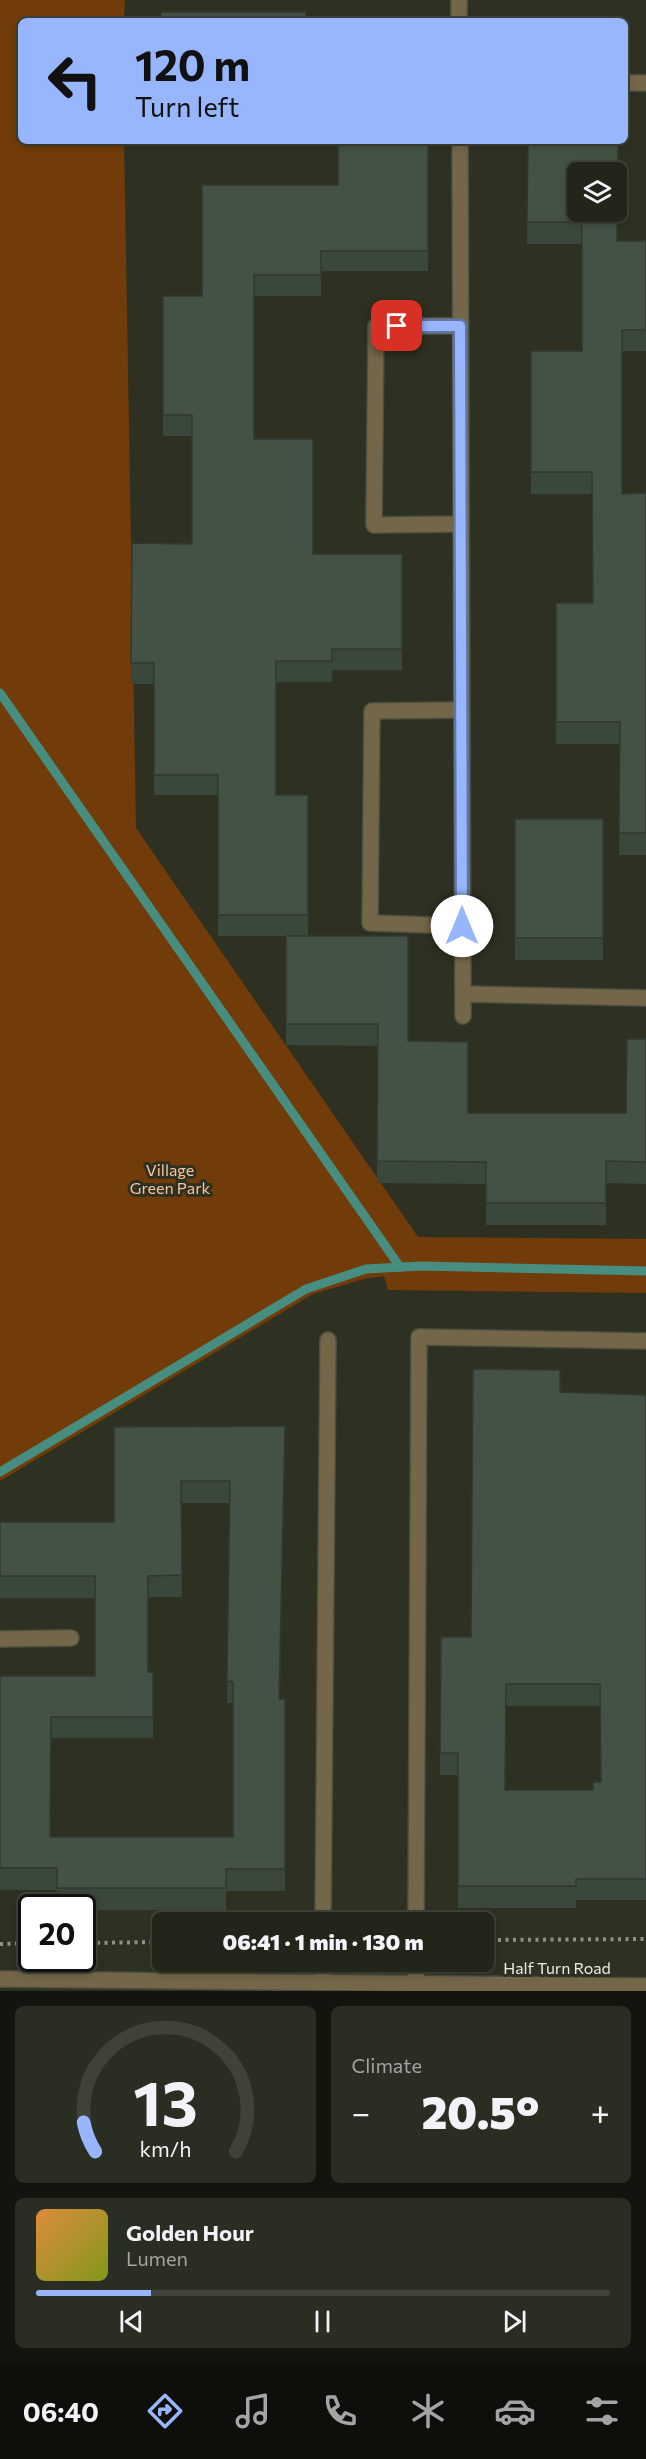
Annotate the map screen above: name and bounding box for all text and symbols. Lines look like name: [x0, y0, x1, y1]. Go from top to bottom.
text: 120 m: [135, 38, 250, 90]
icon: left: [36, 42, 114, 120]
text: Turn left: [135, 90, 239, 123]
map controls: [567, 162, 627, 222]
button: layers: [567, 162, 627, 222]
pin: [371, 300, 422, 351]
icon: arrive: [380, 309, 413, 342]
position arrow: [430, 894, 494, 958]
park label: Village Green Park: [130, 1160, 211, 1197]
speed limit sign: 20: [18, 1894, 96, 1972]
text: 06:41 · 1 min · 130 m: [222, 1928, 424, 1955]
street label: Half Turn Road: [503, 1958, 611, 1977]
text: Climate: [352, 2053, 422, 2077]
text: 13: [133, 2063, 198, 2139]
text: 20.5°: [421, 2083, 539, 2138]
text: −: [352, 2091, 370, 2132]
text: +: [591, 2091, 610, 2132]
text: km/h: [139, 2135, 191, 2161]
text: Golden Hour: [126, 2219, 254, 2246]
text: Lumen: [126, 2246, 188, 2270]
icon: previous: [115, 2305, 148, 2338]
icon: pause: [306, 2305, 339, 2338]
icon: next: [498, 2305, 531, 2338]
icon: directions: [144, 2390, 186, 2432]
icon: music: [232, 2390, 274, 2432]
icon: phone: [319, 2390, 361, 2432]
icon: climate: [407, 2390, 449, 2432]
icon: car: [494, 2390, 536, 2432]
icon: filters: [581, 2390, 623, 2432]
text: 06:40: [23, 2395, 99, 2428]

